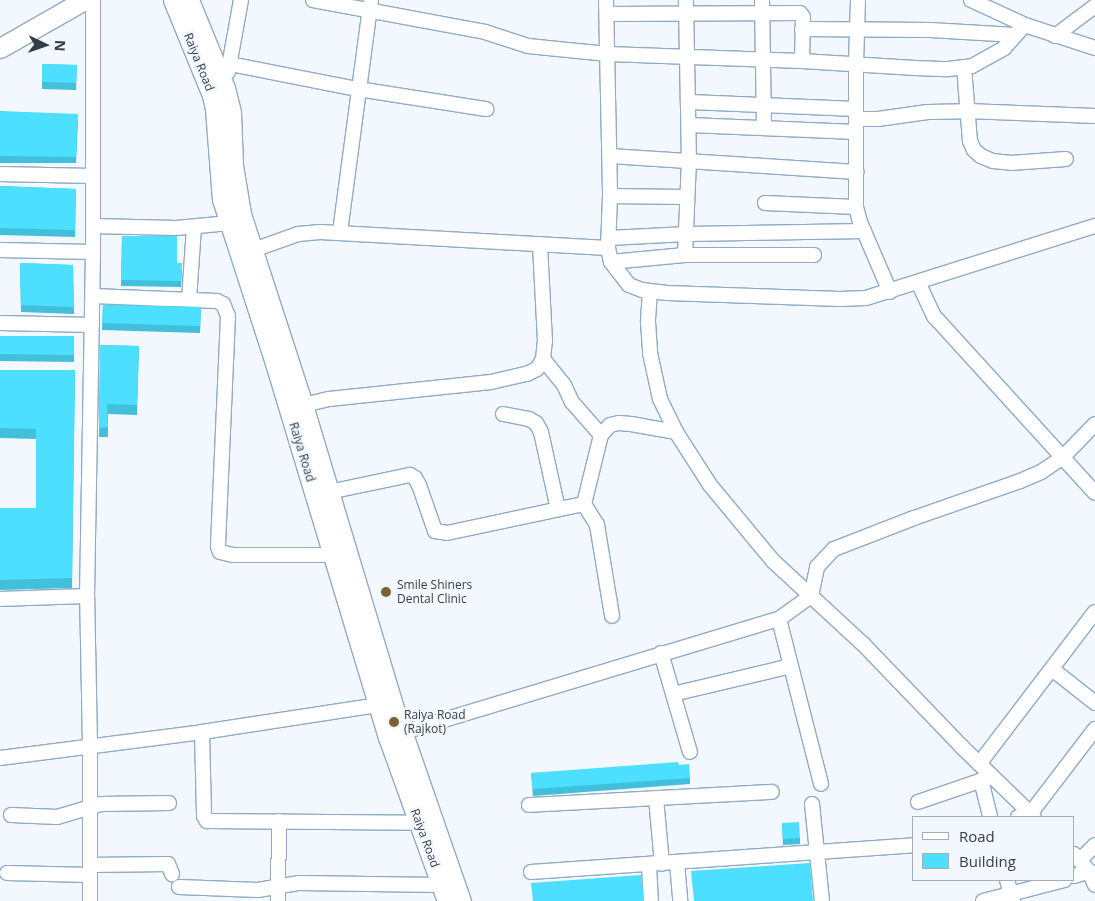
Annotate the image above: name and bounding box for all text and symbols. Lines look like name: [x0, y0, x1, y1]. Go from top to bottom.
north arrow: [20, 20, 70, 70]
street label: Raiya Road: [181, 31, 217, 93]
text: N: [51, 40, 70, 52]
street label: Raiya Road: [286, 420, 318, 484]
place label: Smile Shiners Dental Clinic: [397, 578, 472, 606]
marker: Smile Shiners Dental Clinic: [379, 585, 393, 599]
place label: Raiya Road (Rajkot): [404, 708, 466, 736]
marker: Raiya Road (Rajkot): [388, 716, 400, 728]
street label: Raiya Road: [408, 807, 442, 869]
legend: [912, 816, 1075, 881]
text: Road: [959, 826, 995, 846]
text: Building: [959, 851, 1016, 871]

